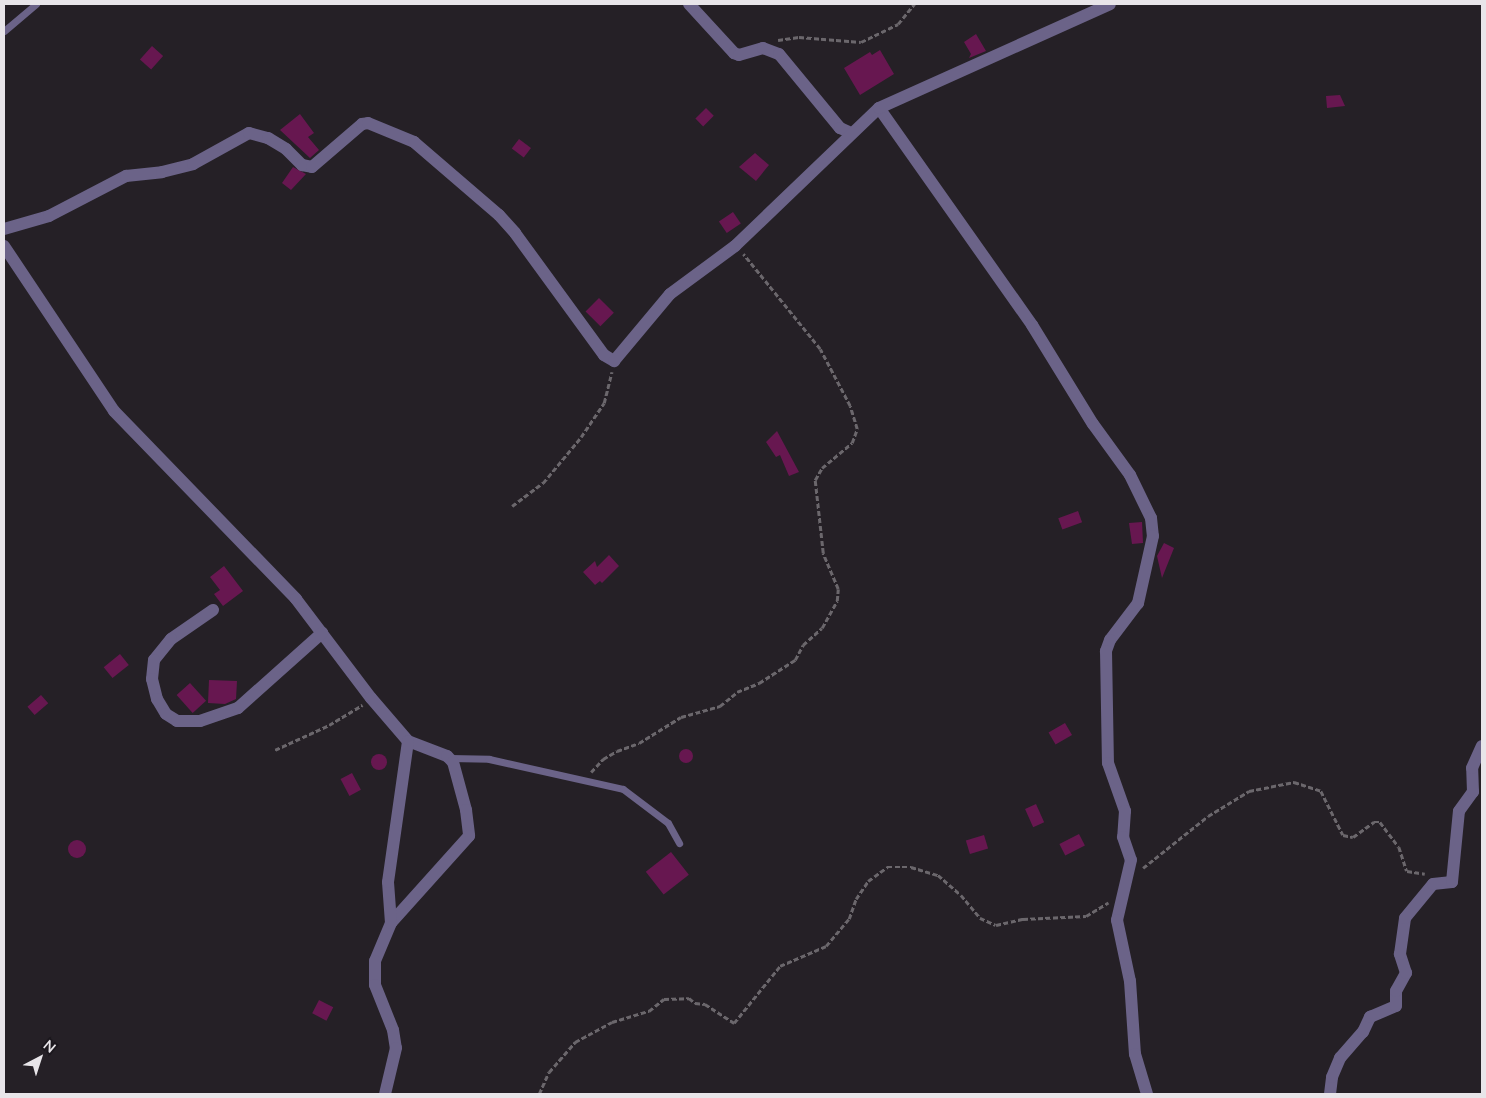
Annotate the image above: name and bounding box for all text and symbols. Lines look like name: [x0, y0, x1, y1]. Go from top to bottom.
north arrow: [15, 1033, 65, 1083]
text: N: [40, 1036, 60, 1056]

